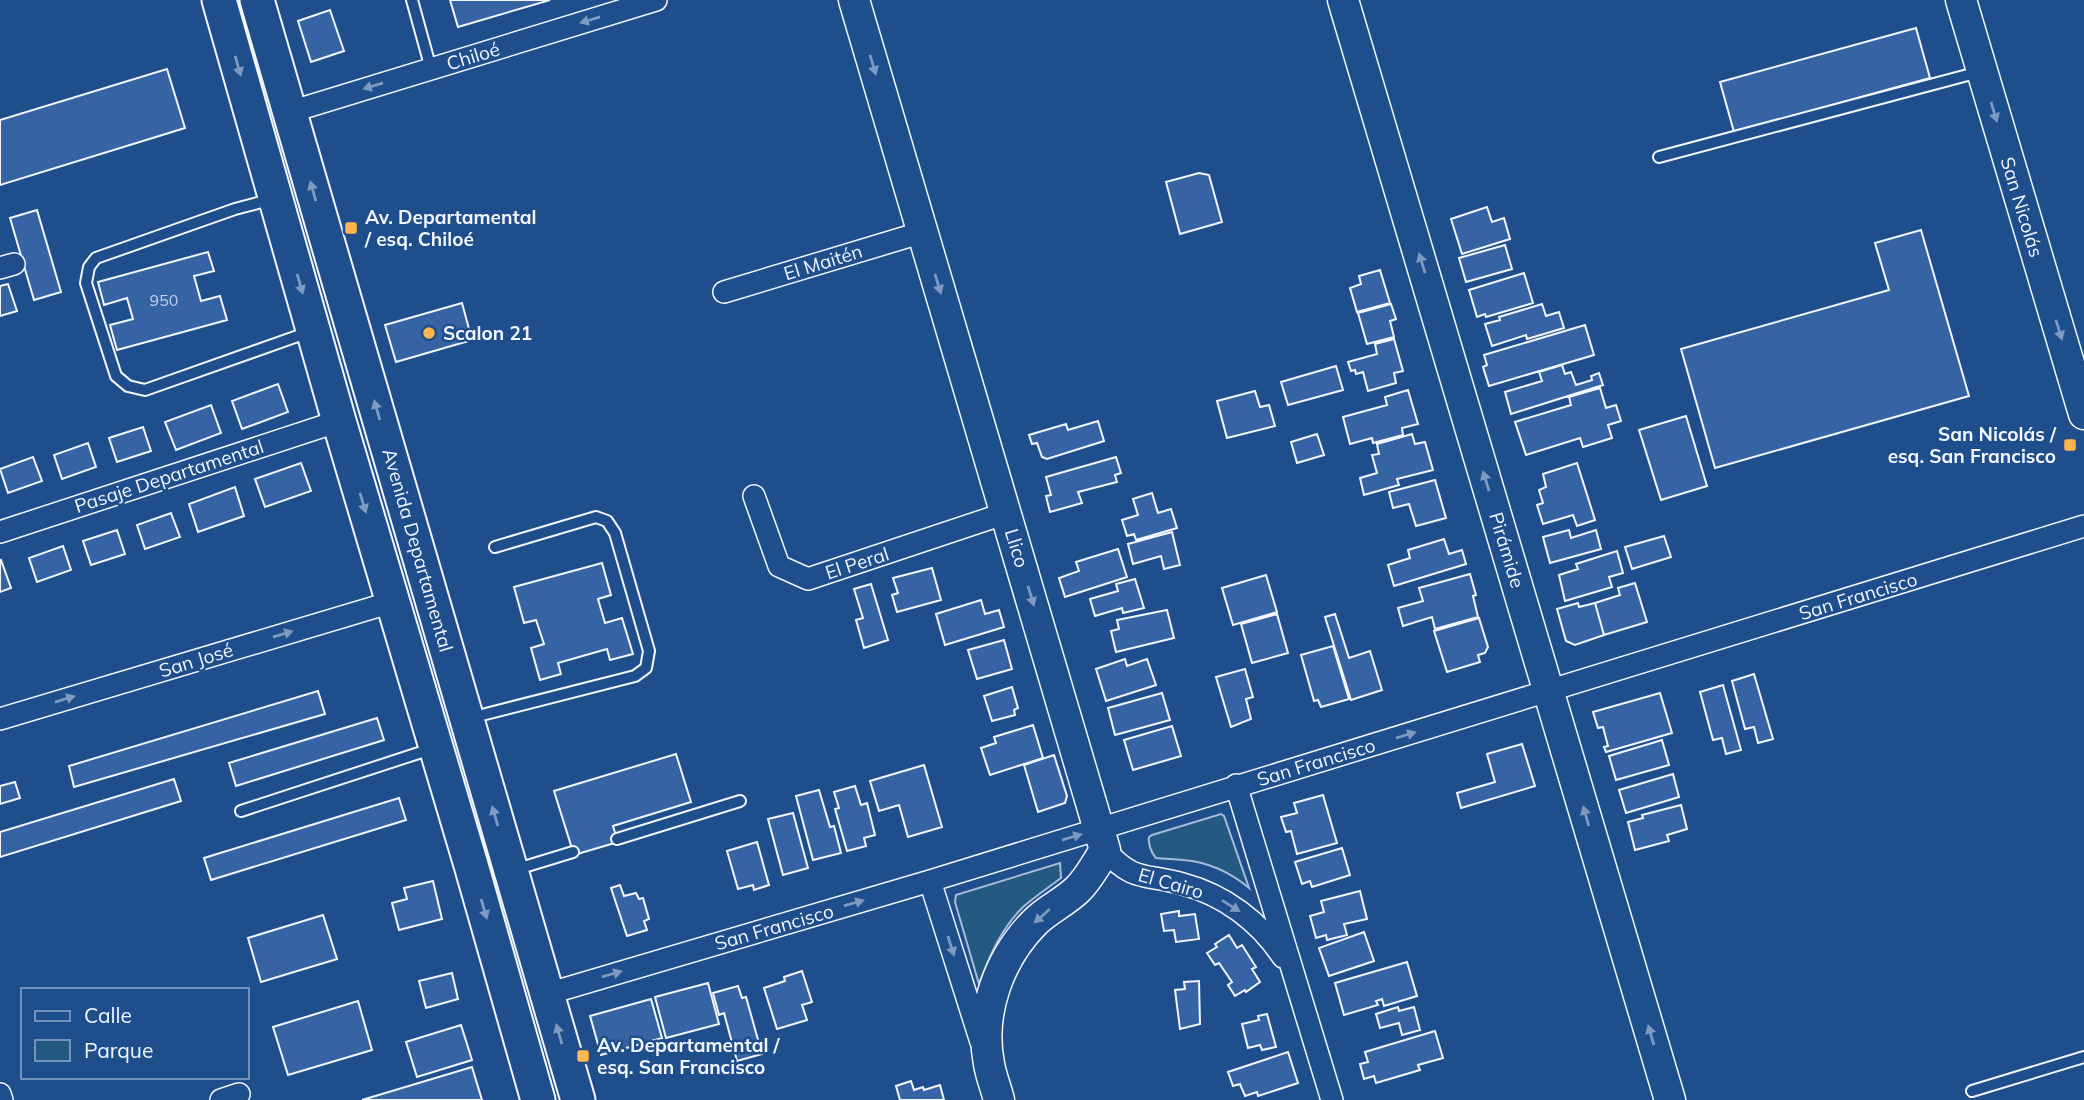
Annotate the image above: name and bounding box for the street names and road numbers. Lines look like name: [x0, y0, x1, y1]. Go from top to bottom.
street label: Chiloé: [443, 37, 503, 75]
street label: San Nicolás: [1995, 154, 2049, 260]
street label: El Maitén: [781, 239, 865, 285]
street label: Pasaje Departamental: [71, 434, 267, 518]
street label: Avenida Departamental: [377, 445, 459, 655]
street label: Pirámide: [1484, 509, 1530, 591]
street label: Llico: [1000, 526, 1034, 570]
street label: El Peral: [822, 541, 892, 585]
street label: San Francisco: [1796, 567, 1920, 625]
street label: San José: [156, 637, 236, 683]
street label: San Francisco: [1254, 733, 1378, 791]
street label: El Cairo: [1136, 862, 1206, 904]
street label: San Francisco: [712, 899, 836, 955]

